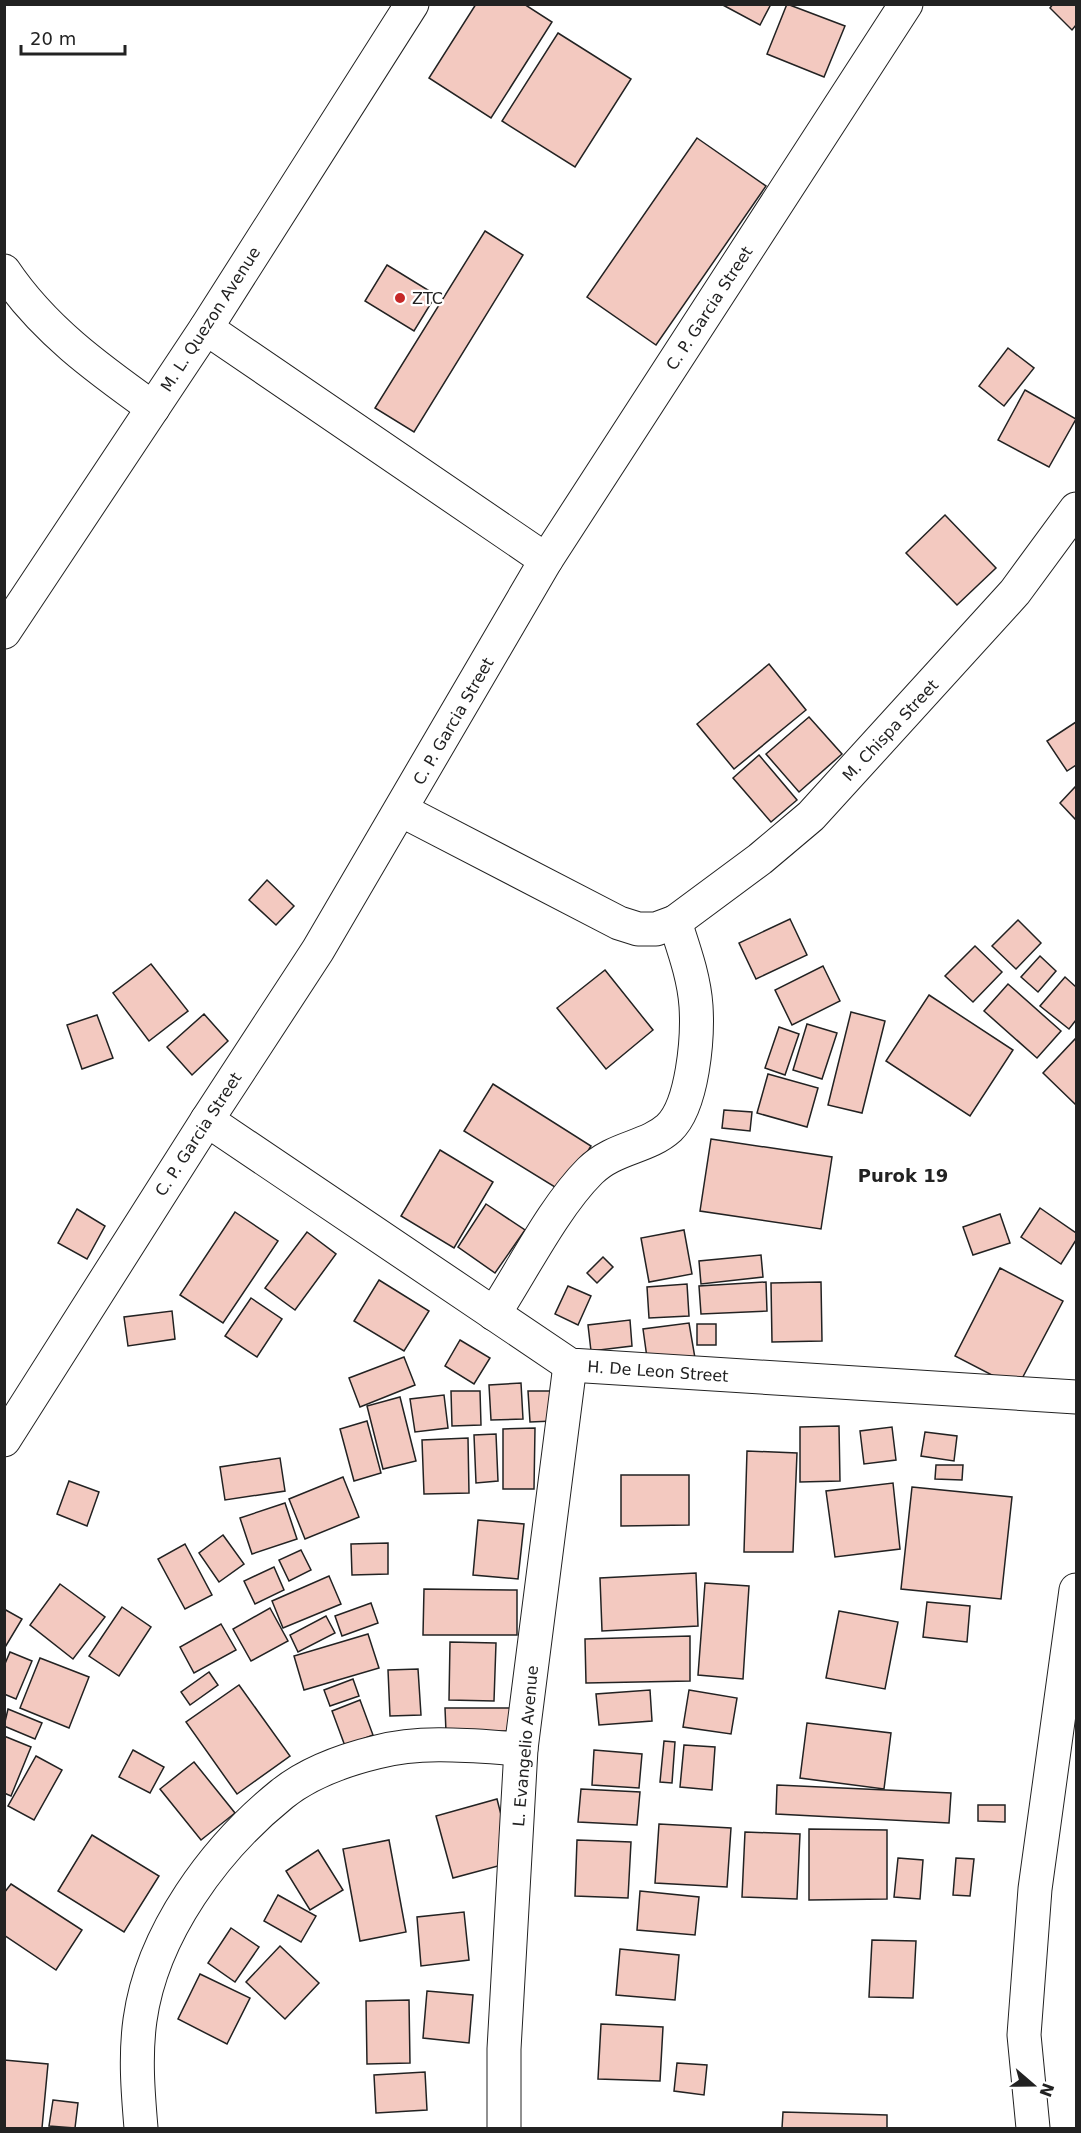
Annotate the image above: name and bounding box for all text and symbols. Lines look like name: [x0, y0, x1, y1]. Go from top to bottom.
scale bar: [21, 18, 124, 56]
text: 20 m: [30, 28, 76, 49]
street label: M. L. Quezon Avenue: [157, 243, 264, 395]
street label: C. P. Garcia Street: [662, 243, 757, 374]
place label: ZTC: [412, 289, 443, 308]
marker: ZTC: [393, 291, 407, 305]
street label: C. P. Garcia Street: [409, 654, 498, 788]
street label: M. Chispa Street: [838, 676, 942, 785]
street label: C. P. Garcia Street: [151, 1069, 246, 1200]
district label: Purok 19: [858, 1165, 948, 1186]
street label: H. De Leon Street: [587, 1357, 729, 1386]
street label: L. Evangelio Avenue: [509, 1665, 542, 1827]
north arrow: [1003, 2055, 1063, 2115]
text: N: [1035, 2080, 1058, 2100]

